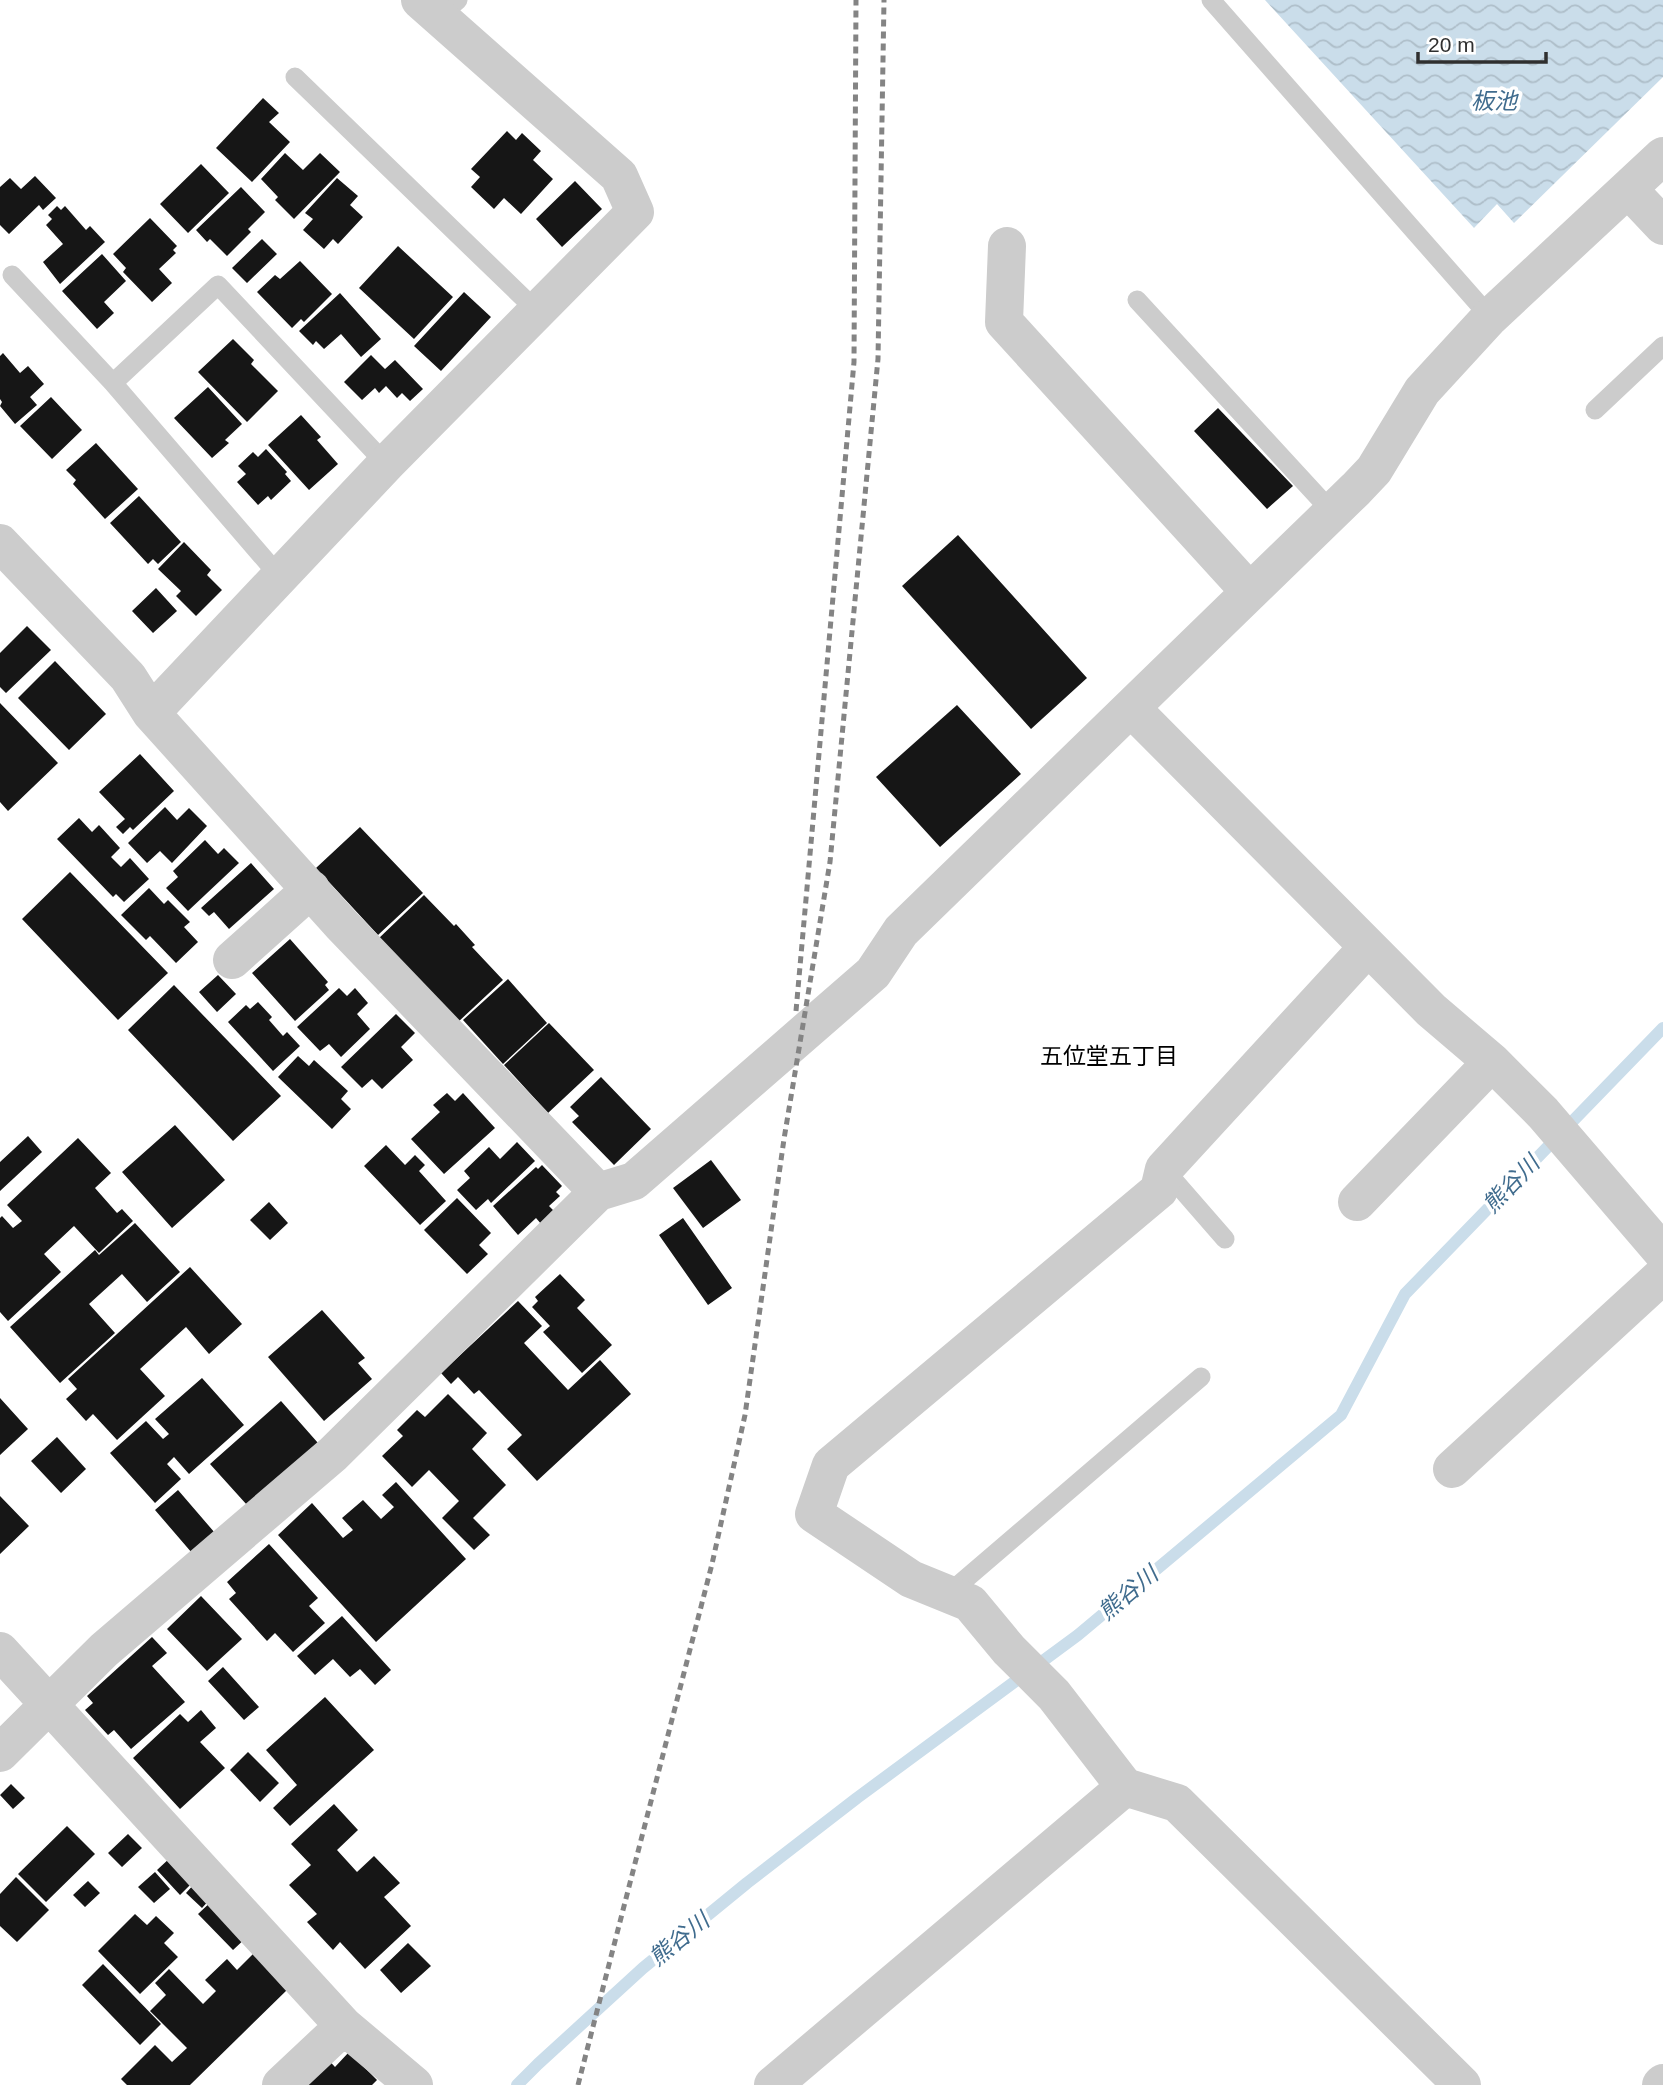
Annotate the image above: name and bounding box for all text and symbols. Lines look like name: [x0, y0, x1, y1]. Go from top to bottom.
scale bar: [1418, 21, 1546, 65]
text: 20 m: [1428, 33, 1475, 56]
water label: 板池: [1471, 88, 1519, 114]
district label: 五位堂五丁目: [1040, 1043, 1178, 1069]
water label: 熊谷川: [1478, 1148, 1546, 1218]
water label: 熊谷川: [1093, 1559, 1165, 1625]
water label: 熊谷川: [644, 1905, 716, 1971]

